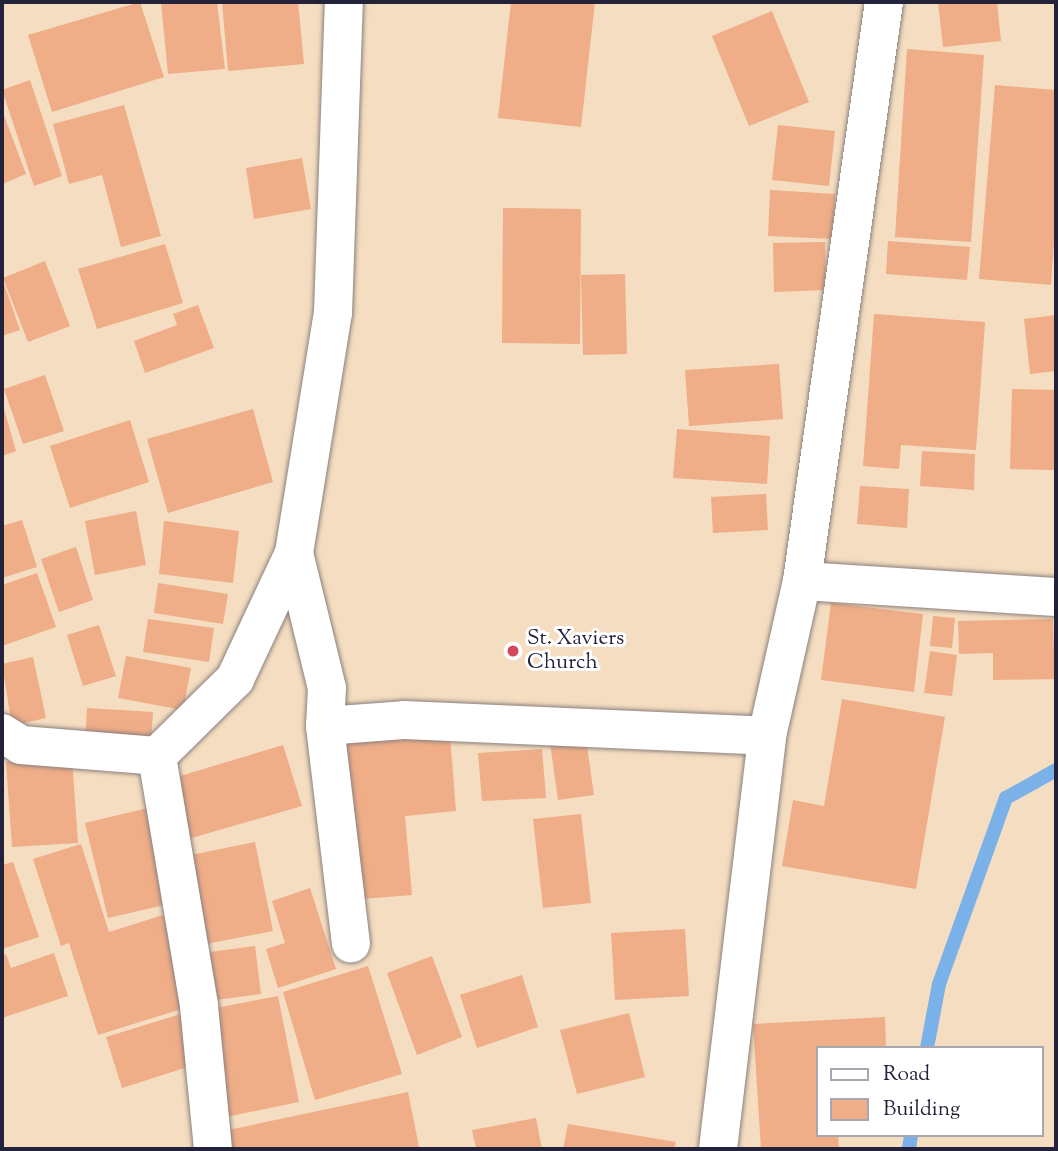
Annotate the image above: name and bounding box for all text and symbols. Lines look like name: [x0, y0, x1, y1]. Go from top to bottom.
place label: St. Xaviers Church: [527, 626, 624, 676]
marker: St. Xaviers Church: [505, 643, 521, 659]
legend: [816, 1046, 1044, 1137]
text: Road: [883, 1060, 930, 1090]
text: Building: [883, 1095, 960, 1125]

